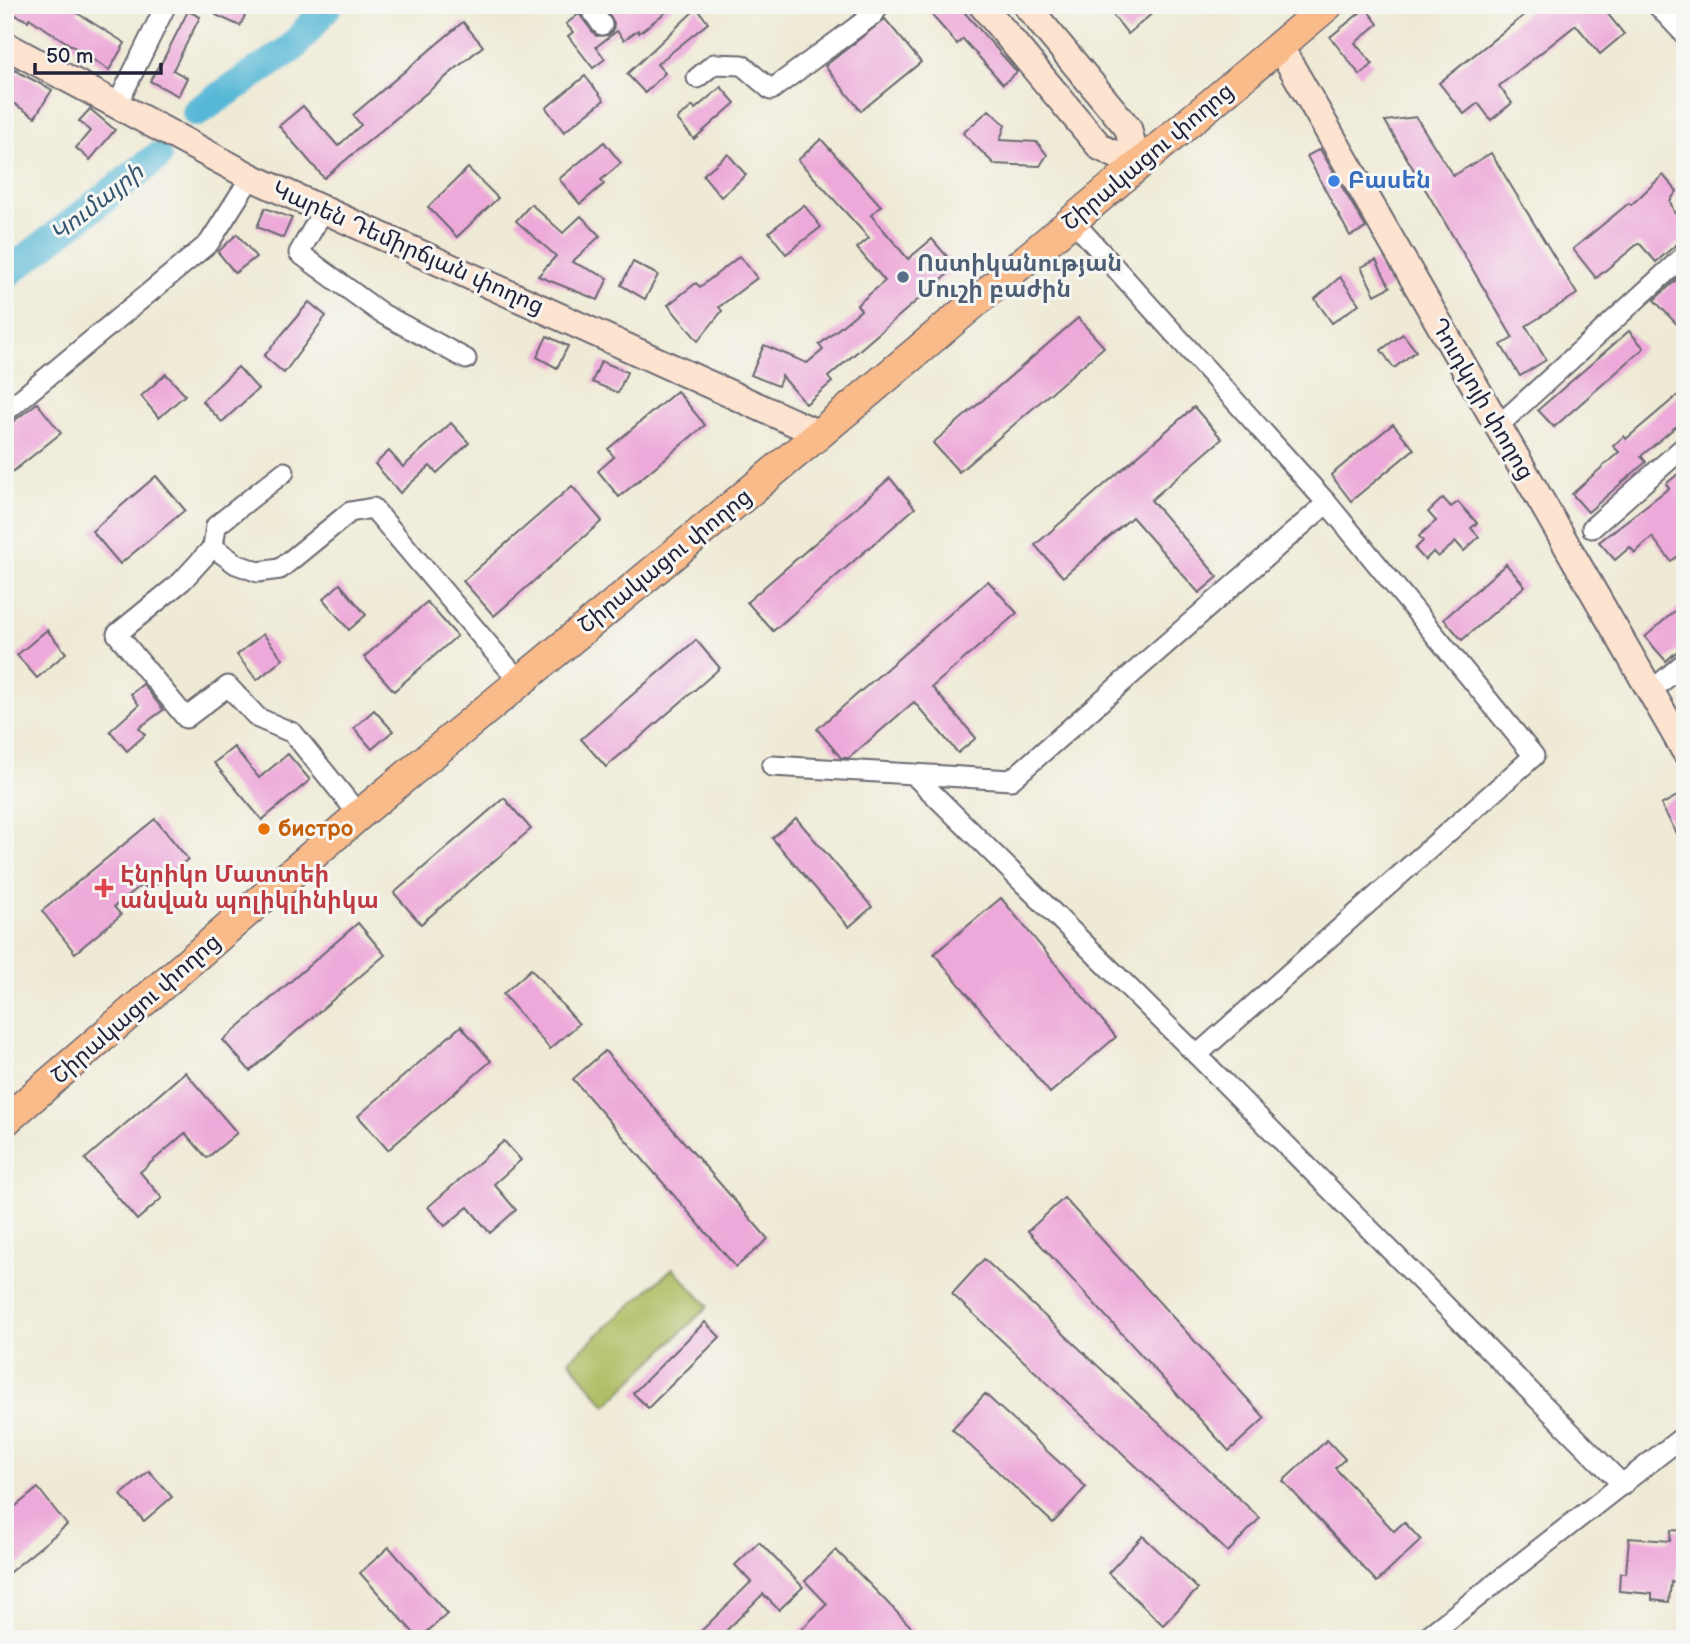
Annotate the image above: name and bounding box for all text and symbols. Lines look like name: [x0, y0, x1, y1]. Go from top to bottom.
scale bar: [35, 32, 161, 76]
text: 50 m: [46, 44, 93, 69]
street label: Շիրակացու փողոց: [1057, 77, 1239, 237]
water label: Կումայրի: [45, 157, 150, 248]
place label: Բասեն: [1348, 167, 1431, 195]
marker: Բասեն: [1326, 173, 1342, 189]
street label: Կարեն Դեմիրճյան փողոց: [268, 175, 548, 321]
place label: Ոստիկանության Մուշի բաժին: [917, 250, 1122, 304]
marker: Ոստիկանության Մուշի բաժին: [895, 269, 911, 285]
street label: Դուդկոյի փողոց: [1424, 313, 1540, 485]
street label: Շիրակացու փողոց: [573, 482, 757, 640]
place label: бистро: [278, 815, 353, 843]
marker: бистро: [256, 821, 272, 837]
place label: Էնրիկո Մատտեի անվան պոլիկլինիկա: [120, 861, 379, 915]
marker: Էնրիկո Մատտեի անվան պոլիկլինիկա: [94, 878, 114, 898]
street label: Շիրակացու փողոց: [46, 928, 226, 1090]

